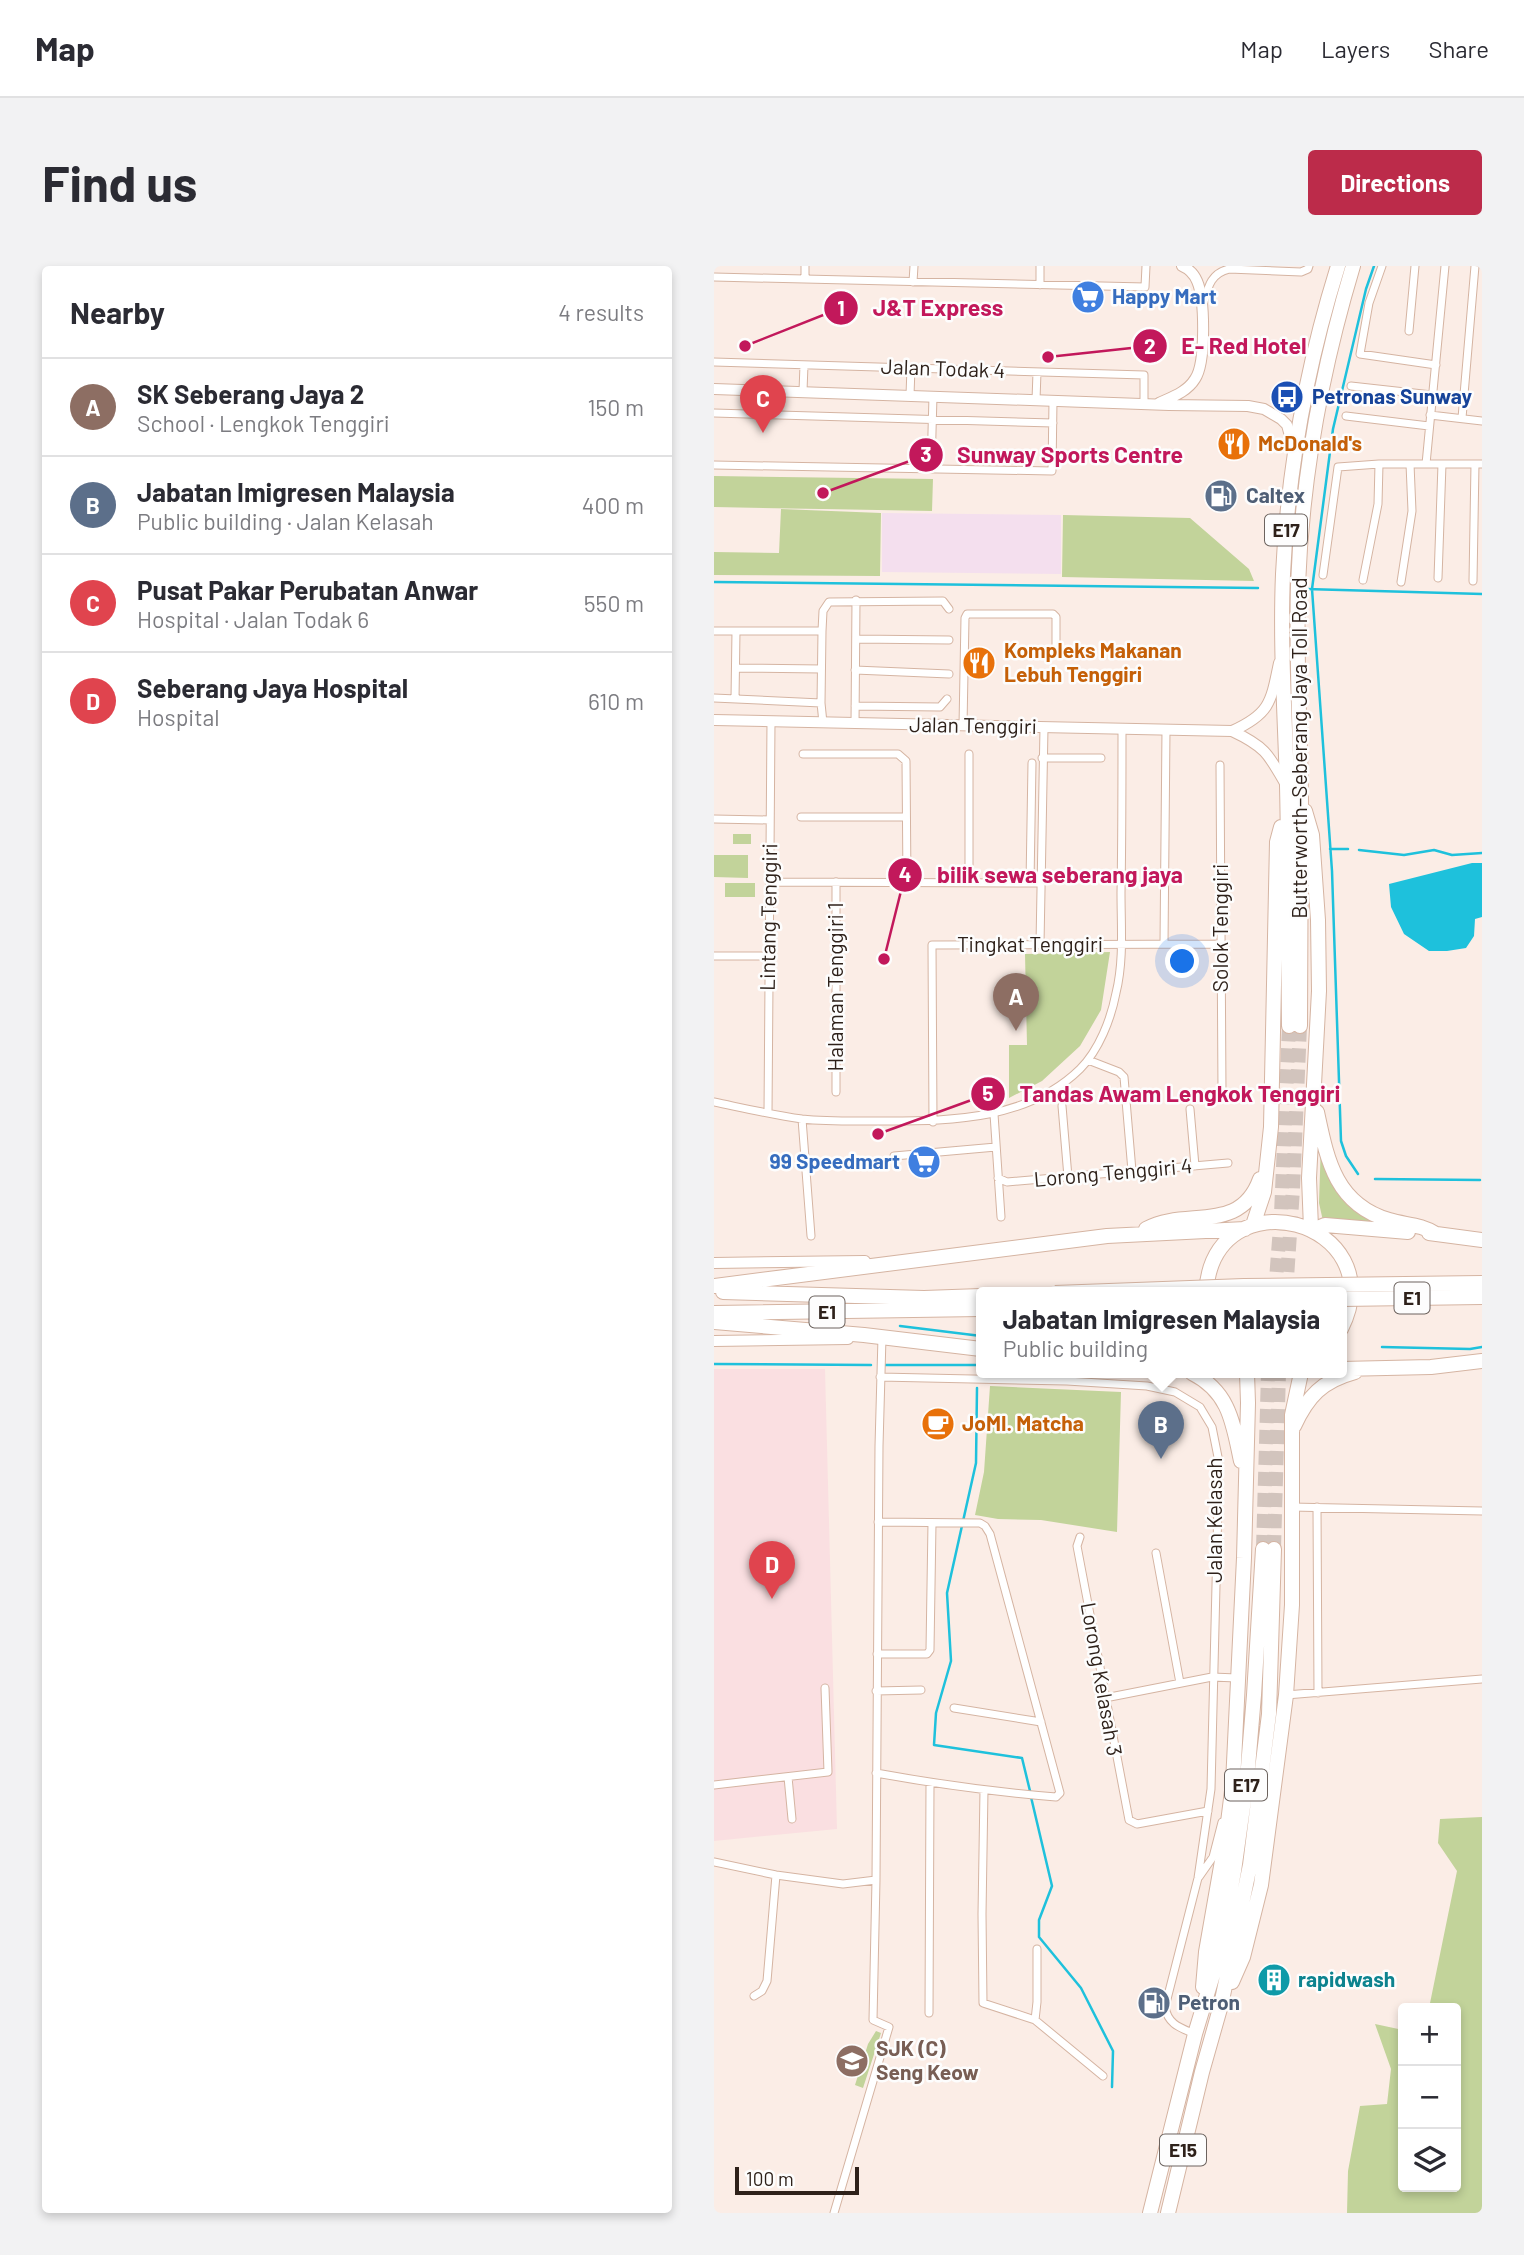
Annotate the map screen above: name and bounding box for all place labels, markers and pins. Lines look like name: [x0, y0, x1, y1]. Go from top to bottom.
supermarket icon: Happy Mart: [1069, 278, 1107, 316]
place label: Happy Mart: [1112, 283, 1217, 308]
callout: J&T Express: [823, 286, 1017, 330]
callout: E- Red Hotel: [1132, 324, 1321, 368]
pin: C: [740, 375, 786, 433]
bus stop icon: Petronas Sunway: [1268, 378, 1306, 416]
place label: Petronas Sunway: [1312, 383, 1473, 408]
restaurant icon: McDonald's: [1215, 425, 1253, 463]
place label: McDonald's: [1258, 430, 1362, 455]
callout: Sunway Sports Centre: [908, 433, 1197, 477]
fuel station icon: Caltex: [1202, 477, 1240, 515]
place label: Caltex: [1246, 482, 1305, 507]
place label: Kompleks Makanan Lebuh Tenggiri: [1004, 637, 1182, 686]
restaurant icon: Kompleks Makanan Lebuh Tenggiri: [960, 644, 998, 682]
callout: bilik sewa seberang jaya: [888, 853, 1197, 897]
pin: A: [993, 973, 1039, 1031]
callout: Tandas Awam Lengkok Tenggiri: [971, 1072, 1354, 1116]
supermarket icon: 99 Speedmart: [905, 1143, 943, 1181]
place label: 99 Speedmart: [770, 1148, 900, 1173]
pin: B: [1138, 1401, 1184, 1459]
cafe icon: JoMI. Matcha: [919, 1405, 957, 1443]
place label: JoMI. Matcha: [962, 1410, 1084, 1435]
pin: D: [749, 1541, 795, 1599]
building icon: rapidwash: [1255, 1961, 1293, 1999]
place label: rapidwash: [1298, 1966, 1395, 1991]
fuel station icon: Petron: [1135, 1984, 1173, 2022]
place label: Petron: [1178, 1989, 1240, 2014]
place label: SJK (C) Seng Keow: [876, 2035, 979, 2084]
school or university icon: SJK (C) Seng Keow: [833, 2042, 871, 2080]

